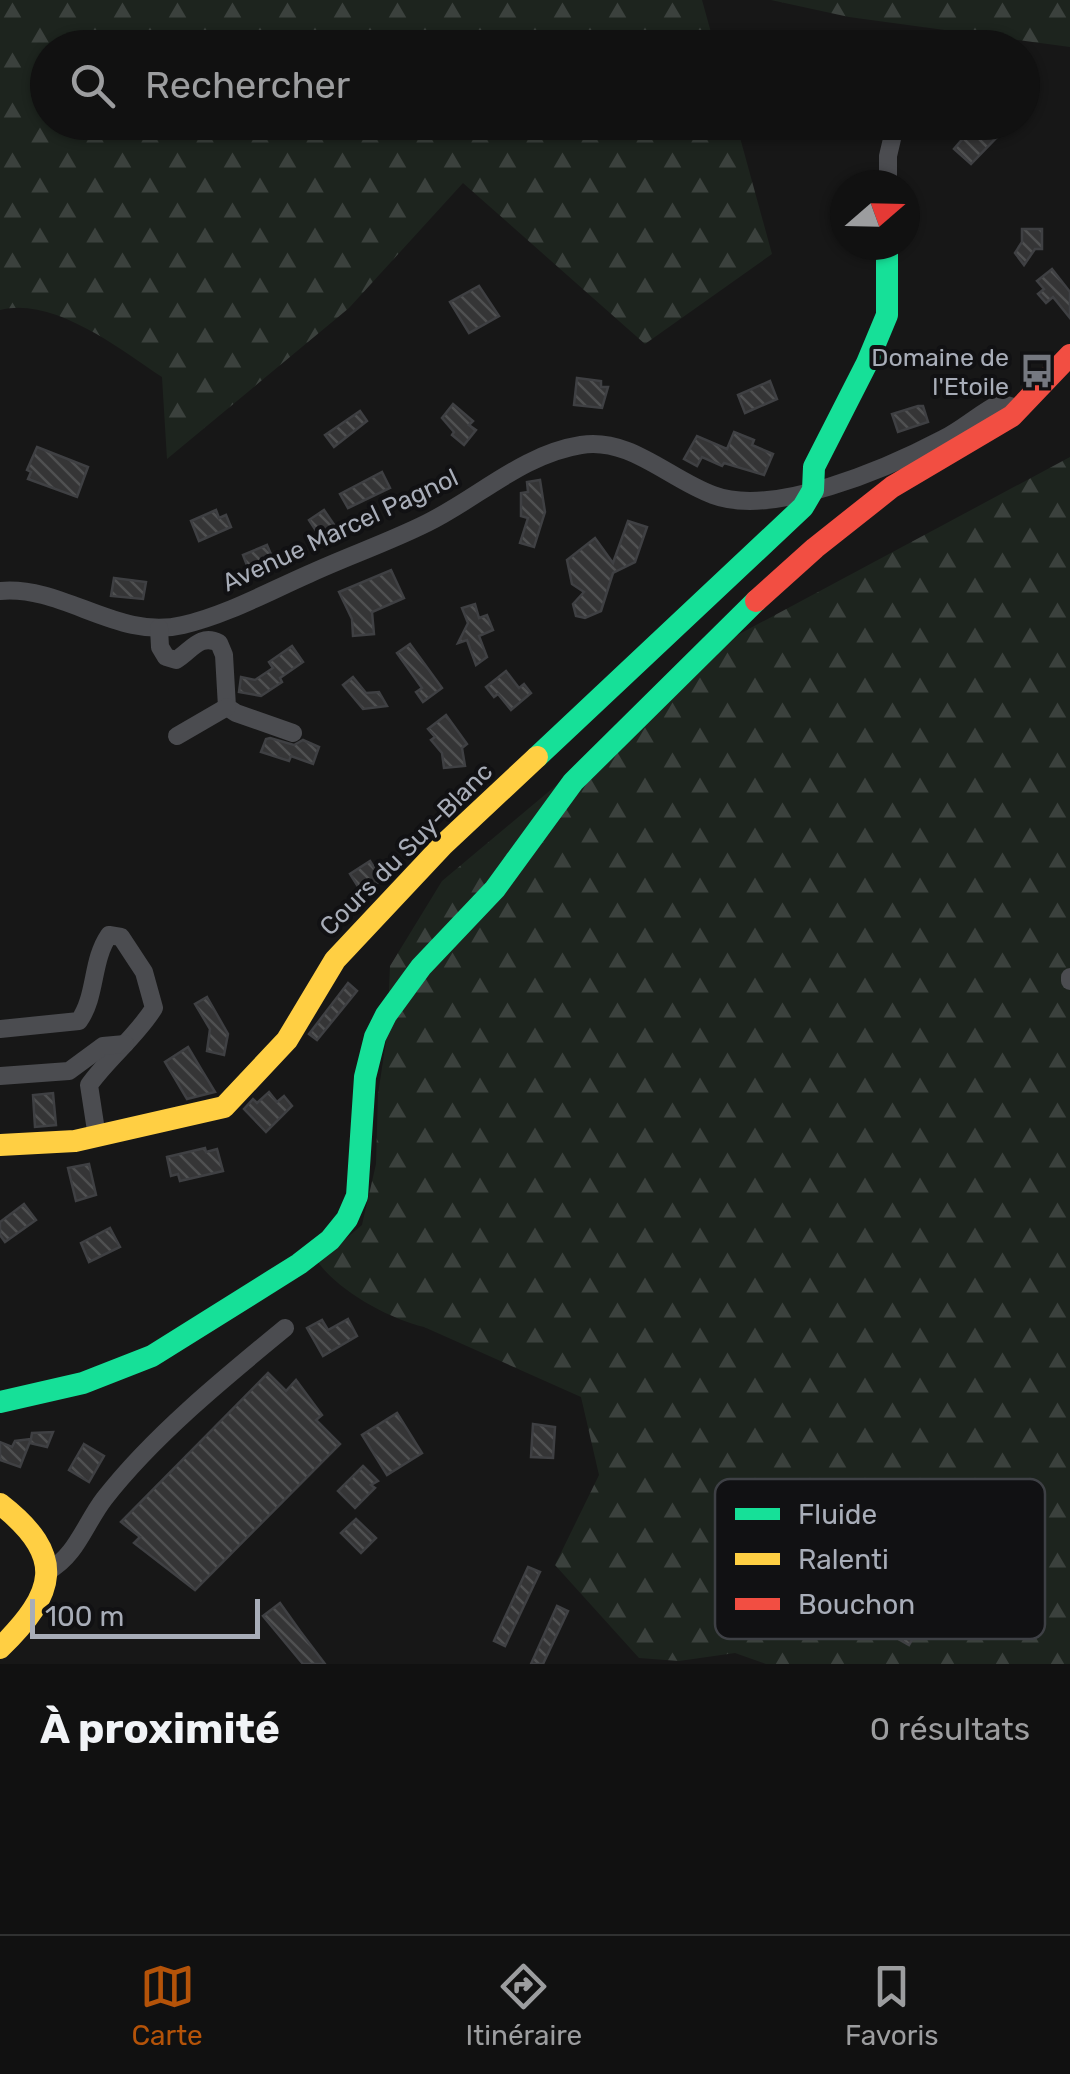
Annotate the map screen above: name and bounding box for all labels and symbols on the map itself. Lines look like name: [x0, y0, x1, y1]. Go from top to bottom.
north arrow: [830, 170, 920, 260]
place label: Domaine de l'Etoile: [871, 343, 1009, 401]
bus stop icon: Domaine de l'Etoile: [1018, 352, 1056, 390]
street label: Avenue Marcel Pagnol: [218, 463, 462, 597]
street label: Cours du Suy-Blanc: [314, 757, 498, 941]
legend: [715, 1479, 1045, 1639]
text: Fluide: [798, 1498, 877, 1531]
text: Ralenti: [798, 1543, 889, 1576]
text: Bouchon: [798, 1588, 915, 1621]
scale bar: [30, 1594, 260, 1638]

